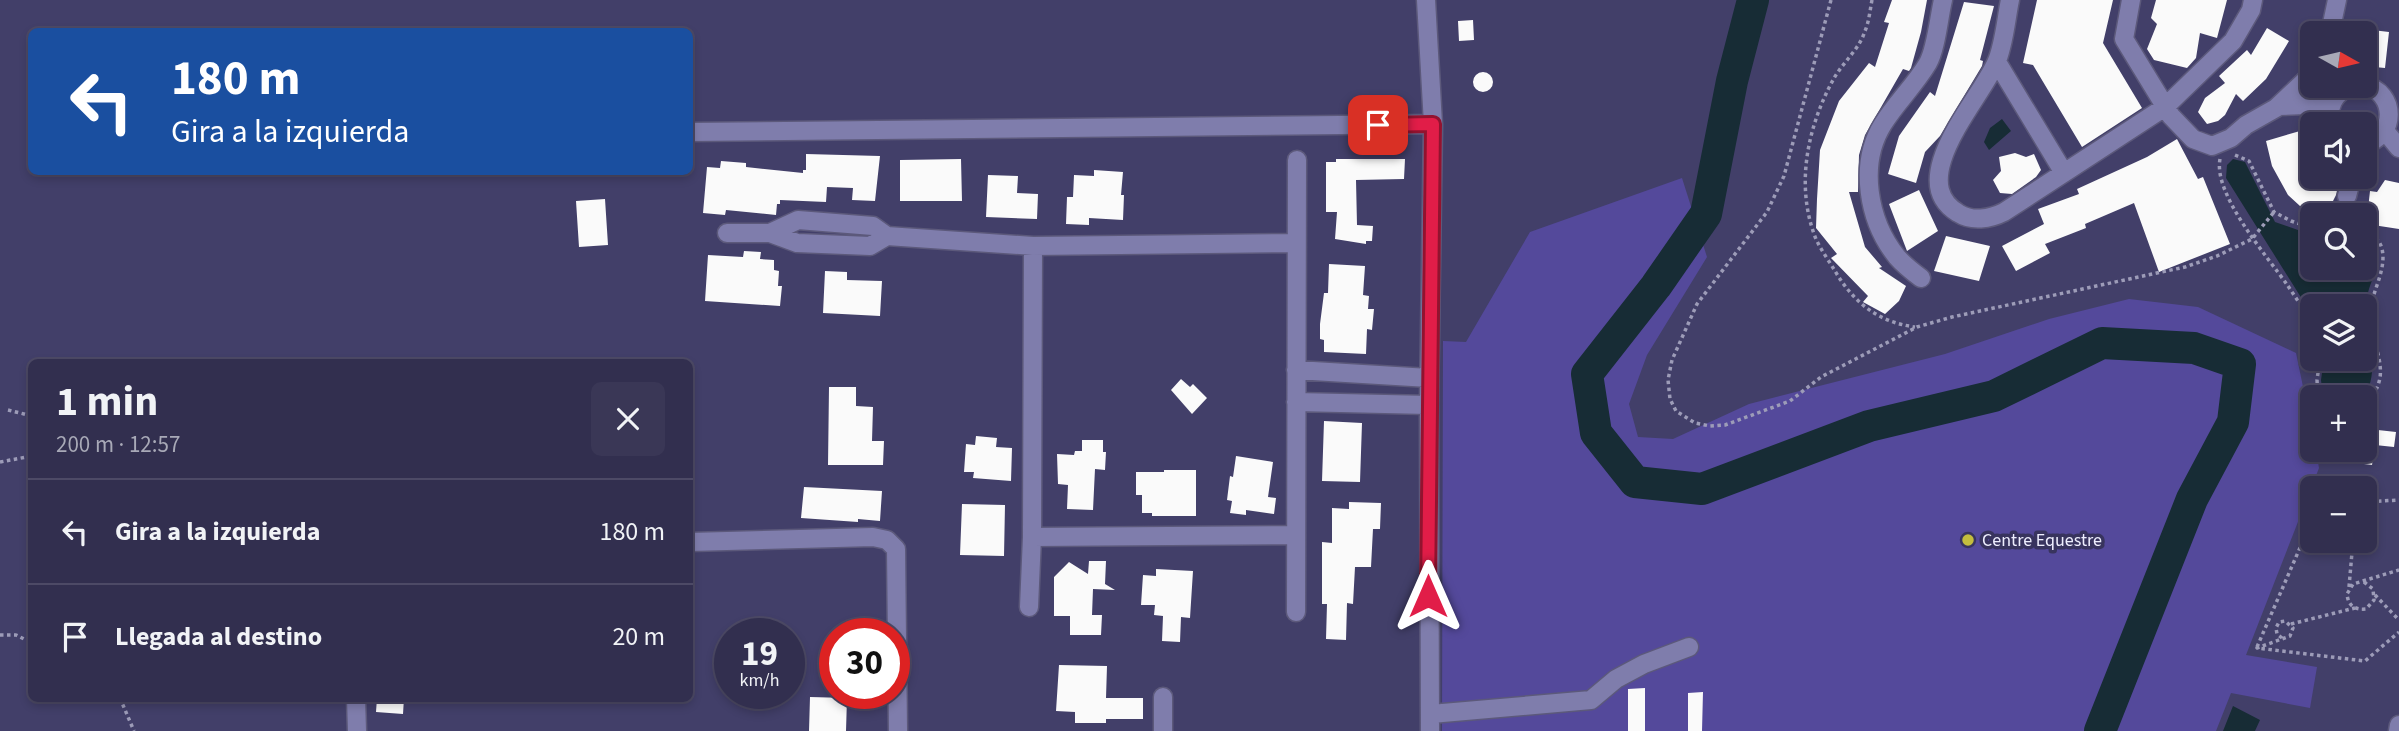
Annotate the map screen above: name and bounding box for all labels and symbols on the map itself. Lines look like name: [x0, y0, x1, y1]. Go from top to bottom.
north arrow: [2300, 21, 2376, 98]
pin: [1348, 95, 1408, 155]
place label: Centre Equestre: [1982, 528, 2102, 553]
marker: Centre Equestre: [1960, 532, 1976, 548]
position arrow: [1391, 559, 1465, 633]
speed limit sign: 30: [819, 618, 910, 709]

